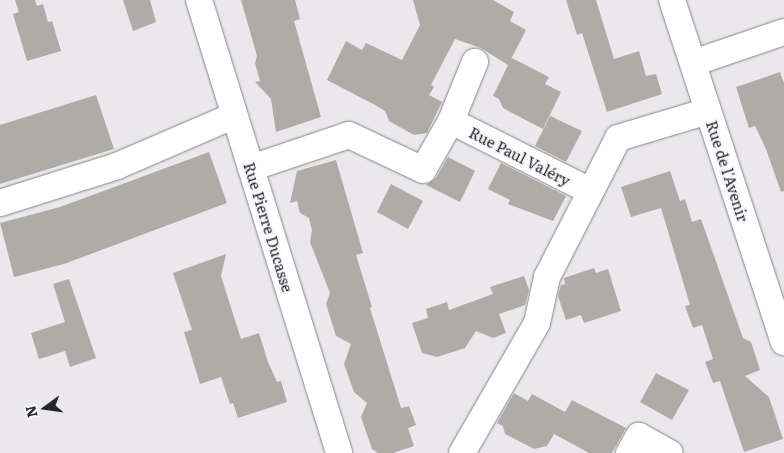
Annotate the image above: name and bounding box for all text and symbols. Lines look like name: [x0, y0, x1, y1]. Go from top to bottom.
street label: Rue de l'Avenir: [703, 118, 753, 224]
street label: Rue Paul Valéry: [466, 123, 574, 189]
street label: Rue Pierre Ducasse: [241, 160, 297, 294]
north arrow: [20, 383, 70, 433]
text: N: [19, 404, 42, 420]

